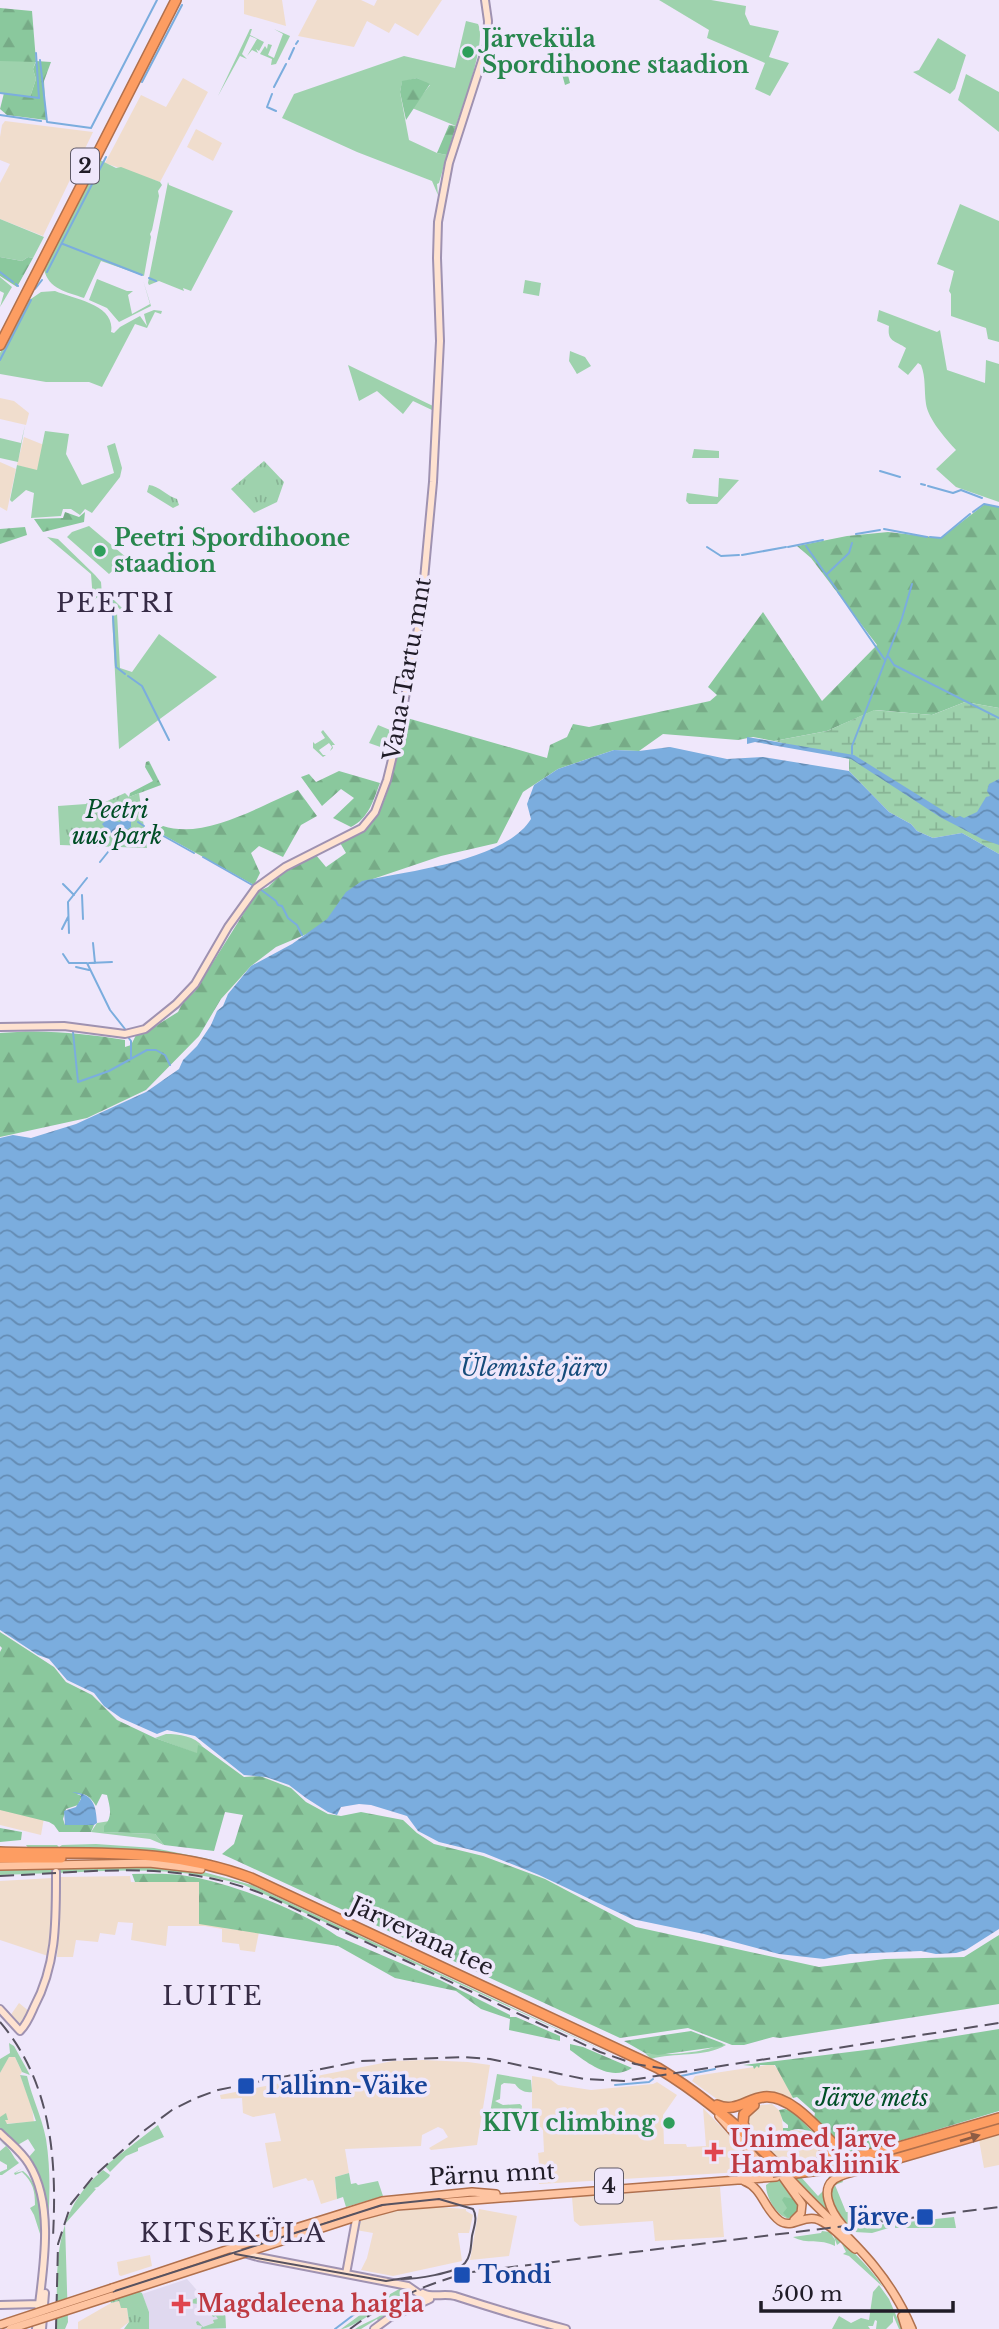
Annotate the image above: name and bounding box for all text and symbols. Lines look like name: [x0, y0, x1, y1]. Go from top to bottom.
place label: Järveküla Spordihoone staadion: [478, 25, 749, 79]
marker: Järveküla Spordihoone staadion: [460, 44, 476, 60]
road number: 2: [71, 148, 99, 184]
place label: Peetri Spordihoone staadion: [114, 524, 350, 578]
marker: Peetri Spordihoone staadion: [92, 543, 108, 559]
street label: Vana-Tartu mnt: [377, 575, 437, 764]
district label: PEETRI: [56, 587, 176, 619]
park label: Peetri uus park: [72, 796, 162, 850]
water label: Ülemiste järv: [460, 1352, 608, 1382]
street label: Järvevana tee: [343, 1889, 498, 1981]
district label: LUITE: [162, 1980, 264, 2012]
place label: Tallinn-Väike: [262, 2072, 428, 2100]
marker: Tallinn-Väike: [236, 2076, 256, 2096]
park label: Järve mets: [815, 2084, 929, 2112]
place label: KIVI climbing: [482, 2109, 656, 2137]
marker: KIVI climbing: [661, 2115, 677, 2131]
place label: Unimed Järve Hambakliinik: [730, 2125, 900, 2179]
one-way arrow: [959, 2132, 980, 2142]
marker: Unimed Järve Hambakliinik: [704, 2142, 724, 2162]
street label: Pärnu mnt: [428, 2157, 556, 2191]
road number: 4: [595, 2168, 623, 2204]
place label: Järve: [844, 2203, 909, 2231]
marker: Järve: [915, 2207, 935, 2227]
district label: KITSEKÜLA: [139, 2217, 327, 2249]
place label: Tondi: [478, 2261, 551, 2289]
marker: Tondi: [452, 2265, 472, 2285]
scale bar: [761, 2270, 954, 2314]
text: 500 m: [772, 2281, 843, 2307]
place label: Magdaleena haigla: [197, 2290, 424, 2318]
marker: Magdaleena haigla: [171, 2294, 191, 2314]

